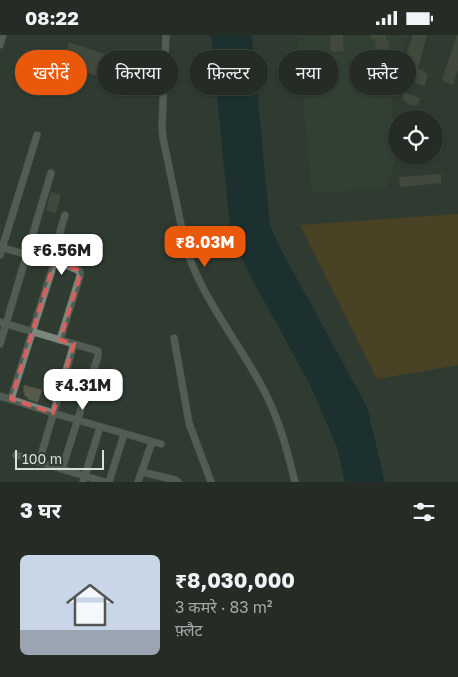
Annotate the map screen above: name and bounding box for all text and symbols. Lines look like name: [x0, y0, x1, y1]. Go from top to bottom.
text: 08:22: [25, 6, 79, 29]
chip: खरीदें: [15, 50, 87, 95]
chip: किराया: [97, 50, 179, 95]
chip: फ़िल्टर: [189, 50, 268, 95]
chip: नया: [278, 50, 339, 95]
chip: फ़्लैट: [349, 50, 416, 95]
map controls: [388, 110, 443, 165]
button: locate: [388, 110, 443, 165]
pin: ₹8.03M: [164, 225, 246, 268]
text: ₹8.03M: [176, 232, 234, 252]
pin: ₹6.56M: [21, 233, 103, 276]
text: ₹6.56M: [33, 240, 91, 260]
pin: ₹4.31M: [42, 369, 124, 411]
text: ₹4.31M: [55, 375, 111, 395]
scale bar: [15, 447, 104, 470]
text: 100 m: [22, 450, 62, 467]
text: 3 घर: [20, 497, 61, 523]
icon: filters: [410, 498, 438, 526]
text: ₹8,030,000: [175, 567, 295, 593]
icon: home: [60, 575, 120, 635]
text: 3 कमरे · 83 m²: [175, 597, 273, 617]
text: फ़्लैट: [175, 620, 203, 640]

